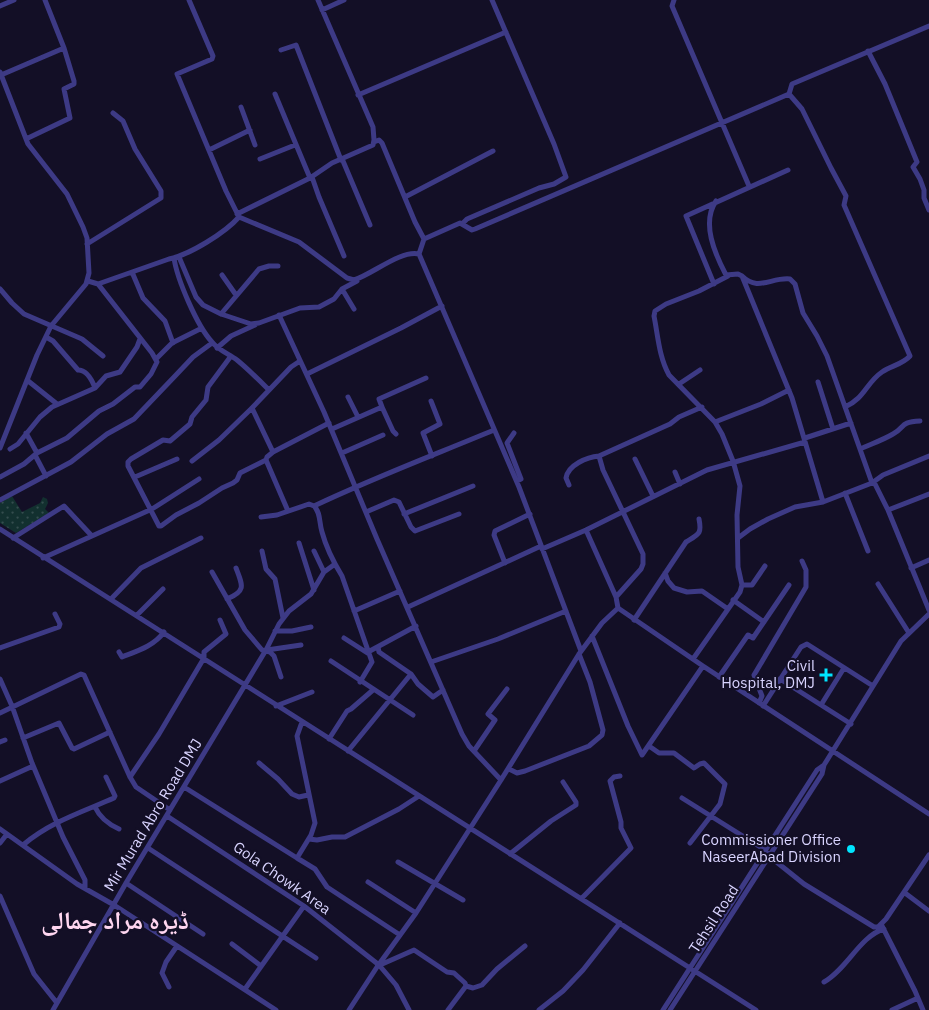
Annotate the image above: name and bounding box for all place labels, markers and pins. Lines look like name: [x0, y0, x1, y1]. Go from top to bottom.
place label: Civil Hospital, DMJ: [721, 656, 815, 692]
marker: Civil Hospital, DMJ: [819, 668, 833, 682]
place label: Commissioner Office NaseerAbad Division: [701, 830, 841, 866]
marker: Commissioner Office NaseerAbad Division: [845, 843, 857, 855]

